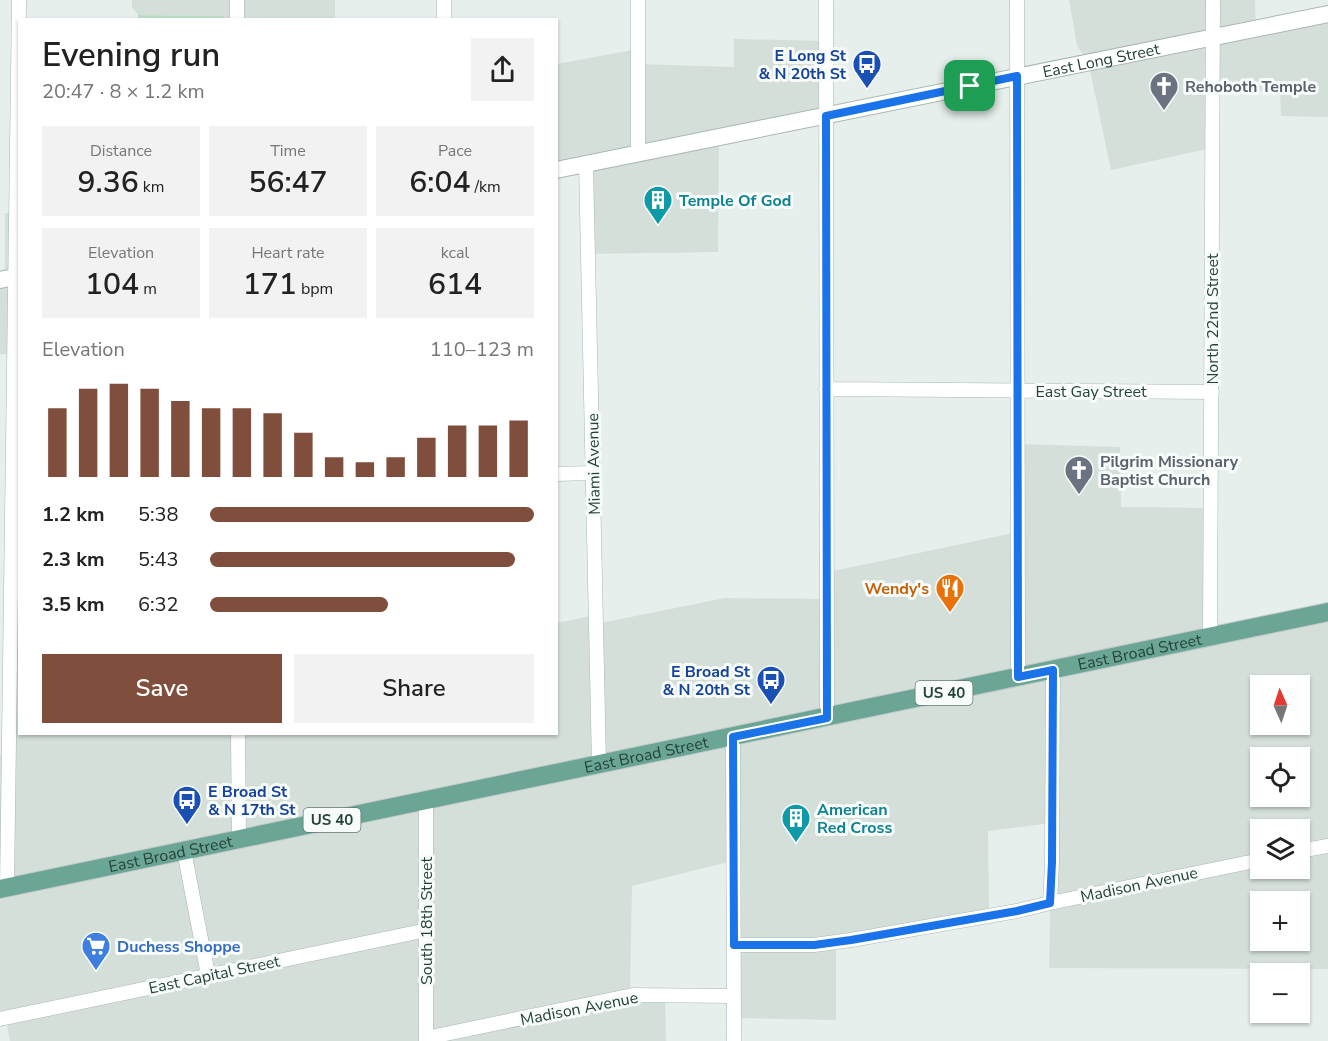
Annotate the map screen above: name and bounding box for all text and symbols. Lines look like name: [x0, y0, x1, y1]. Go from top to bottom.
text: Evening run: [42, 33, 220, 78]
button: share: [471, 38, 534, 101]
street label: East Long Street: [1041, 38, 1162, 83]
place label: E Long St & N 20th St: [759, 45, 847, 85]
bus stop icon: E Long St & N 20th St: [851, 48, 883, 90]
pin: [944, 60, 995, 111]
icon: arrive: [953, 69, 986, 102]
church icon: Rehoboth Temple: [1148, 70, 1180, 112]
place label: Rehoboth Temple: [1185, 76, 1317, 98]
text: 20:47 · 8 × 1.2 km: [42, 78, 205, 105]
text: Distance: [90, 140, 152, 162]
text: Time: [270, 140, 306, 162]
text: Pace: [438, 140, 472, 162]
text: 9.36: [78, 162, 139, 203]
text: 56:47: [248, 162, 328, 203]
text: 6:04: [409, 162, 470, 203]
text: km: [139, 176, 164, 198]
text: /km: [470, 176, 501, 198]
building icon: Temple Of God: [642, 184, 674, 226]
place label: Temple Of God: [679, 190, 791, 212]
text: Elevation: [88, 242, 154, 264]
text: Heart rate: [251, 242, 325, 264]
text: kcal: [441, 242, 469, 264]
street label: North 22nd Street: [1202, 253, 1224, 385]
text: 104: [85, 264, 139, 305]
text: 171: [243, 264, 297, 305]
text: 614: [428, 264, 482, 305]
text: m: [139, 278, 157, 300]
text: bpm: [297, 278, 333, 300]
text: Elevation: [42, 336, 125, 363]
text: 110–123 m: [430, 336, 534, 363]
street label: East Gay Street: [1035, 381, 1147, 403]
street label: Miami Avenue: [582, 413, 606, 515]
place label: Pilgrim Missionary Baptist Church: [1100, 451, 1239, 491]
church icon: Pilgrim Missionary Baptist Church: [1063, 454, 1095, 496]
text: 1.2 km: [42, 501, 105, 528]
text: 5:38: [138, 501, 179, 528]
text: 2.3 km: [42, 546, 105, 573]
text: 5:43: [138, 546, 179, 573]
restaurant icon: Wendy's: [934, 572, 966, 614]
place label: Wendy's: [864, 578, 929, 600]
text: 3.5 km: [42, 591, 105, 618]
text: 6:32: [138, 591, 179, 618]
street label: East Broad Street: [1076, 629, 1204, 676]
button: Save: [42, 654, 282, 723]
button: Share: [294, 654, 534, 723]
place label: E Broad St & N 20th St: [663, 661, 751, 701]
bus stop icon: E Broad St & N 20th St: [755, 664, 787, 706]
north arrow: [1250, 675, 1310, 735]
map controls: [1250, 675, 1310, 1023]
road number: US 40: [916, 681, 972, 705]
street label: East Broad Street: [582, 731, 711, 779]
button: locate: [1250, 747, 1310, 807]
place label: E Broad St & N 17th St: [208, 781, 296, 821]
bus stop icon: E Broad St & N 17th St: [171, 784, 203, 826]
place label: American Red Cross: [817, 799, 892, 839]
building icon: American Red Cross: [780, 802, 812, 844]
road number: US 40: [304, 808, 360, 832]
button: layers: [1250, 819, 1310, 879]
street label: East Broad Street: [107, 831, 235, 878]
street label: South 18th Street: [416, 857, 438, 985]
street label: Madison Avenue: [1078, 862, 1200, 908]
button: +: [1250, 891, 1310, 951]
supermarket icon: Duchess Shoppe: [80, 930, 112, 972]
place label: Duchess Shoppe: [117, 936, 241, 958]
street label: East Capital Street: [147, 950, 282, 1000]
button: −: [1250, 963, 1310, 1023]
street label: Madison Avenue: [518, 987, 640, 1031]

